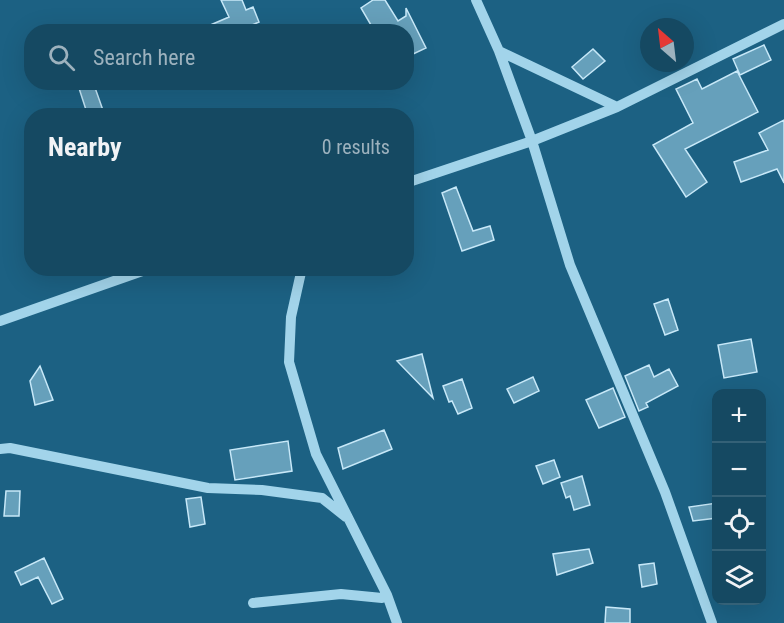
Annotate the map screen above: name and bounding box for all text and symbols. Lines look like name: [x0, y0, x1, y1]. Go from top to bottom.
north arrow: [640, 18, 694, 72]
search box: [24, 24, 414, 90]
icon: search: [45, 41, 78, 74]
text: Search here: [93, 45, 195, 70]
text: Nearby: [48, 132, 122, 162]
text: 0 results: [322, 135, 390, 159]
map controls: [712, 389, 766, 605]
button: +: [712, 389, 766, 443]
button: −: [712, 443, 766, 497]
button: locate: [712, 497, 766, 551]
button: layers: [712, 551, 766, 605]

